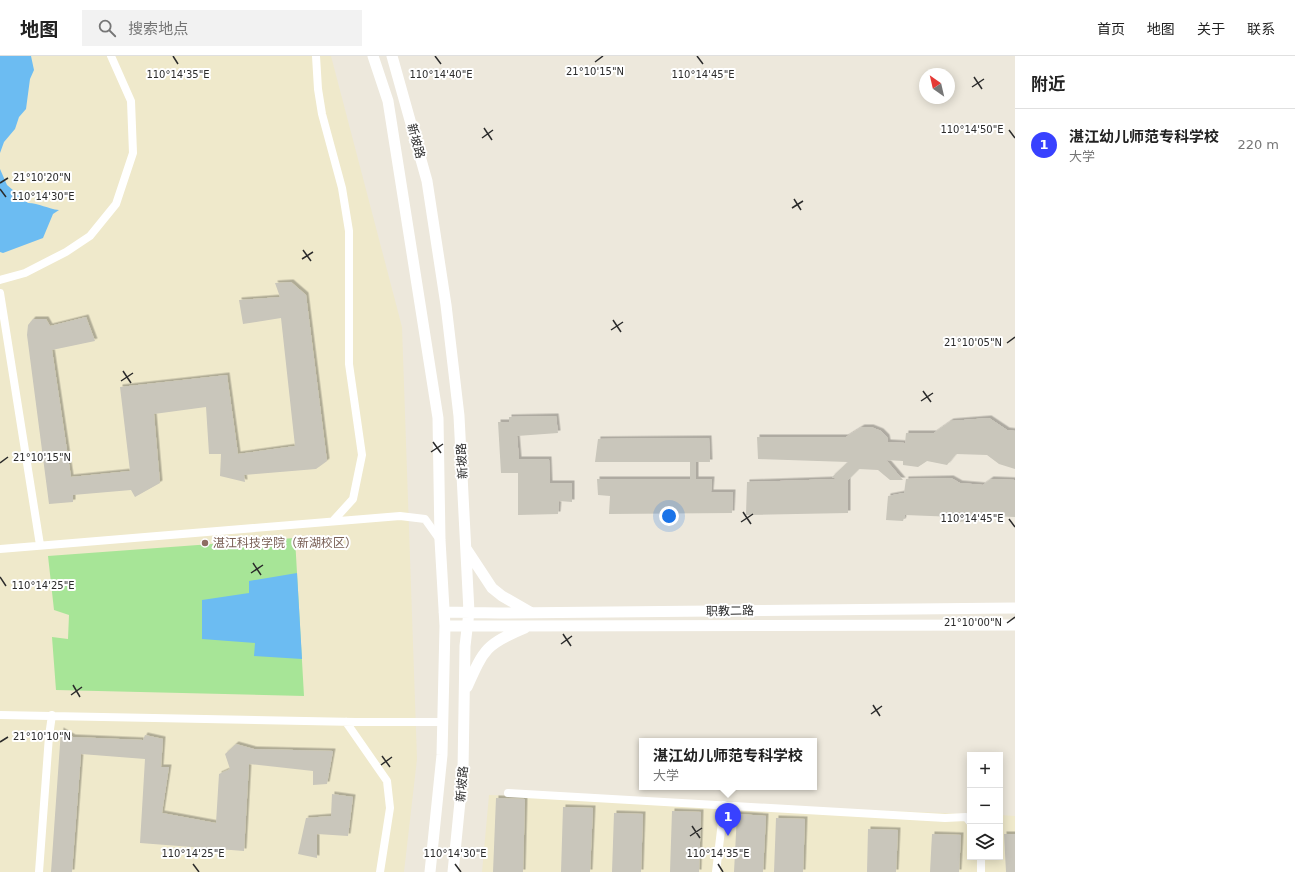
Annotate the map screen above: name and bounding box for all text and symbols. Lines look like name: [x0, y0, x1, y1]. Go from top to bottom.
search box: [82, 10, 362, 46]
icon: search: [96, 17, 118, 39]
text: 地图: [20, 18, 58, 40]
text: 搜索地点: [128, 20, 188, 38]
text: 首页: [1097, 21, 1125, 37]
text: 地图: [1147, 21, 1175, 37]
text: 关于: [1197, 21, 1225, 37]
text: 联系: [1247, 21, 1275, 37]
text: 21°10'15"N: [566, 66, 624, 77]
north arrow: [919, 68, 955, 104]
text: 110°14'35"E: [146, 69, 210, 80]
text: 110°14'40"E: [409, 69, 473, 80]
text: 110°14'45"E: [671, 69, 735, 80]
text: 附近: [1031, 74, 1065, 94]
street label: 新坡路: [405, 122, 427, 160]
text: 110°14'50"E: [940, 124, 1004, 135]
text: 湛江幼儿师范专科学校: [1069, 128, 1219, 146]
text: 1: [1039, 137, 1049, 152]
text: 220 m: [1237, 137, 1279, 152]
text: 大学: [1069, 149, 1095, 164]
text: 21°10'20"N: [13, 172, 71, 183]
text: 110°14'30"E: [11, 191, 75, 202]
text: 21°10'05"N: [944, 337, 1002, 348]
street label: 新坡路: [454, 443, 470, 479]
text: 21°10'15"N: [13, 452, 71, 463]
your location: [659, 506, 679, 526]
text: 110°14'45"E: [940, 513, 1004, 524]
place label: 湛江科技学院（新湖校区）: [213, 536, 357, 550]
marker: 湛江科技学院（新湖校区）: [200, 538, 210, 548]
text: 110°14'25"E: [11, 580, 75, 591]
street label: 职教二路: [706, 604, 754, 618]
text: 21°10'00"N: [944, 617, 1002, 628]
text: 21°10'10"N: [13, 731, 71, 742]
popup: [639, 738, 817, 790]
text: 湛江幼儿师范专科学校: [653, 747, 803, 765]
map controls: [967, 752, 1003, 860]
button: +: [967, 752, 1003, 788]
street label: 新坡路: [453, 765, 471, 803]
text: 大学: [653, 768, 679, 783]
button: −: [967, 788, 1003, 824]
pin: 1: [715, 803, 741, 836]
button: layers: [967, 824, 1003, 860]
text: 110°14'25"E: [161, 848, 225, 859]
text: 110°14'30"E: [423, 848, 487, 859]
text: 110°14'35"E: [686, 848, 750, 859]

